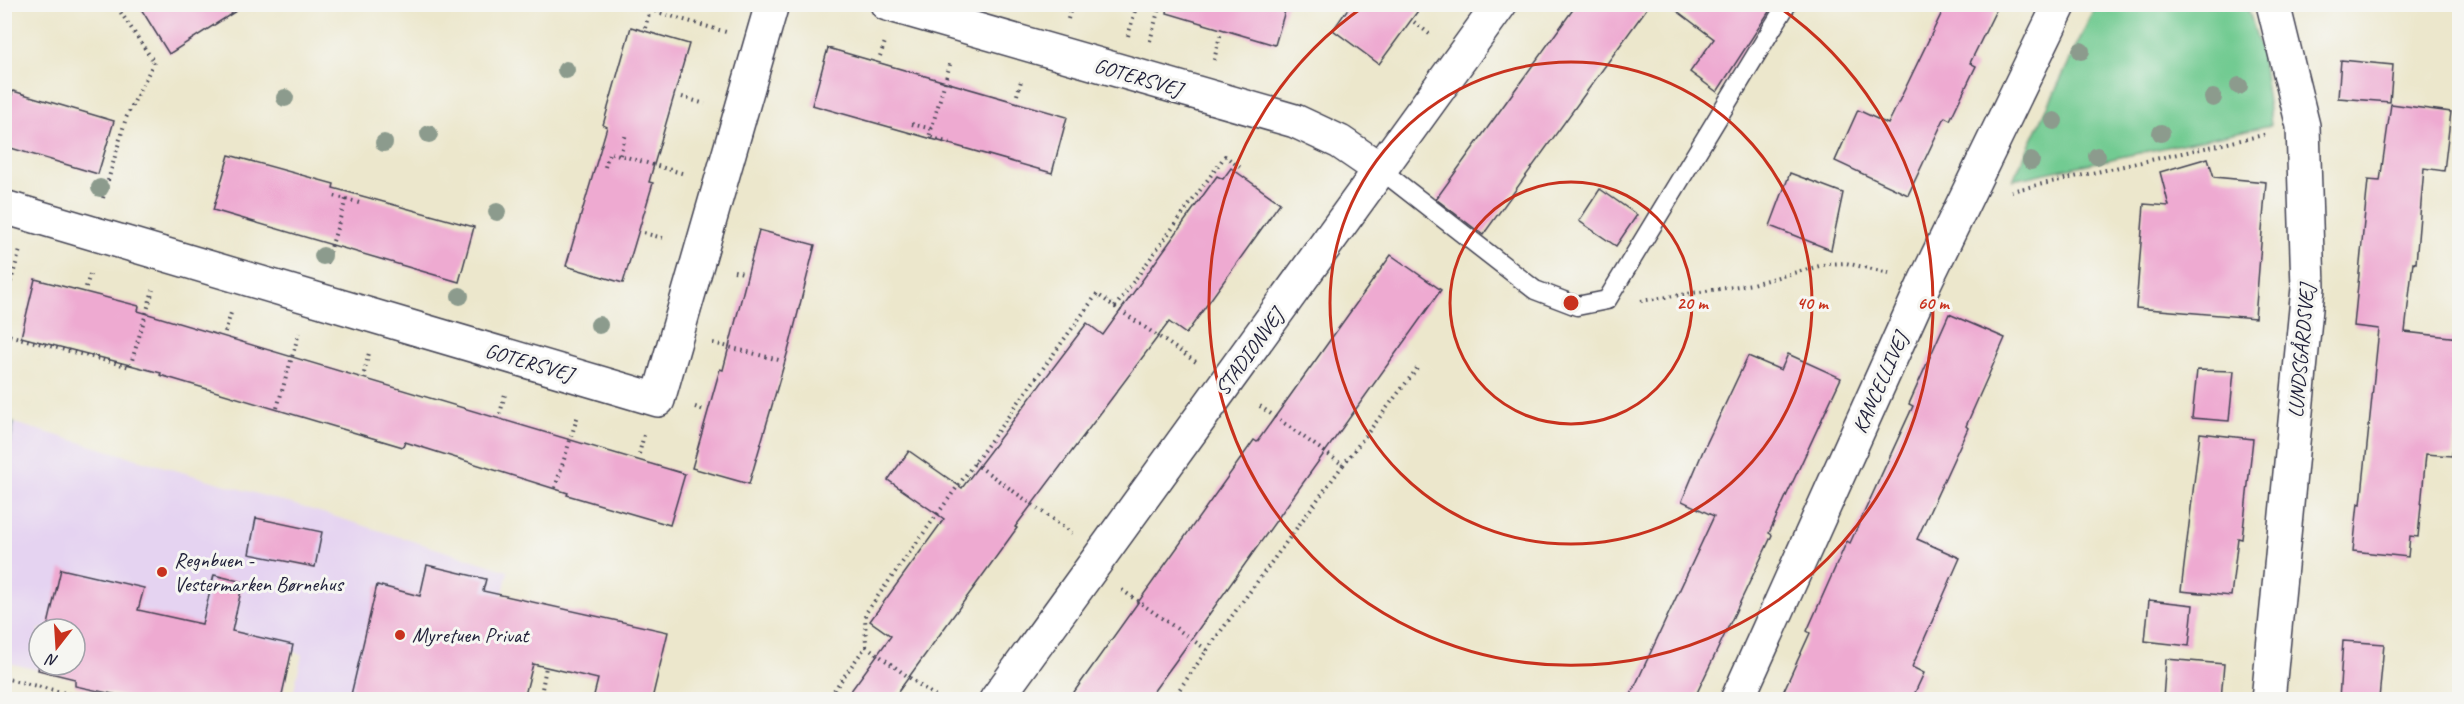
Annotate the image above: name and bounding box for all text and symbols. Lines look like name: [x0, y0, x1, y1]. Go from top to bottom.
street label: GOTERSVEJ: [1091, 52, 1188, 103]
street label: LUNDSGÅRDSVEJ: [2282, 280, 2320, 419]
text: 20 m: [1677, 292, 1709, 314]
text: 40 m: [1797, 292, 1829, 314]
text: 60 m: [1917, 292, 1950, 314]
centre of rings: [1561, 293, 1581, 313]
street label: STADIONVEJ: [1209, 301, 1291, 400]
street label: KANCELLIVEJ: [1846, 326, 1915, 437]
street label: GOTERSVEJ: [482, 337, 579, 388]
place label: Regnbuen - Vestermarken Børnehus: [174, 547, 344, 597]
marker: Regnbuen - Vestermarken Børnehus: [155, 565, 169, 579]
north arrow: [27, 617, 87, 677]
place label: Myretuen Privat: [412, 622, 530, 648]
marker: Myretuen Privat: [393, 628, 407, 642]
text: N: [42, 648, 61, 671]

